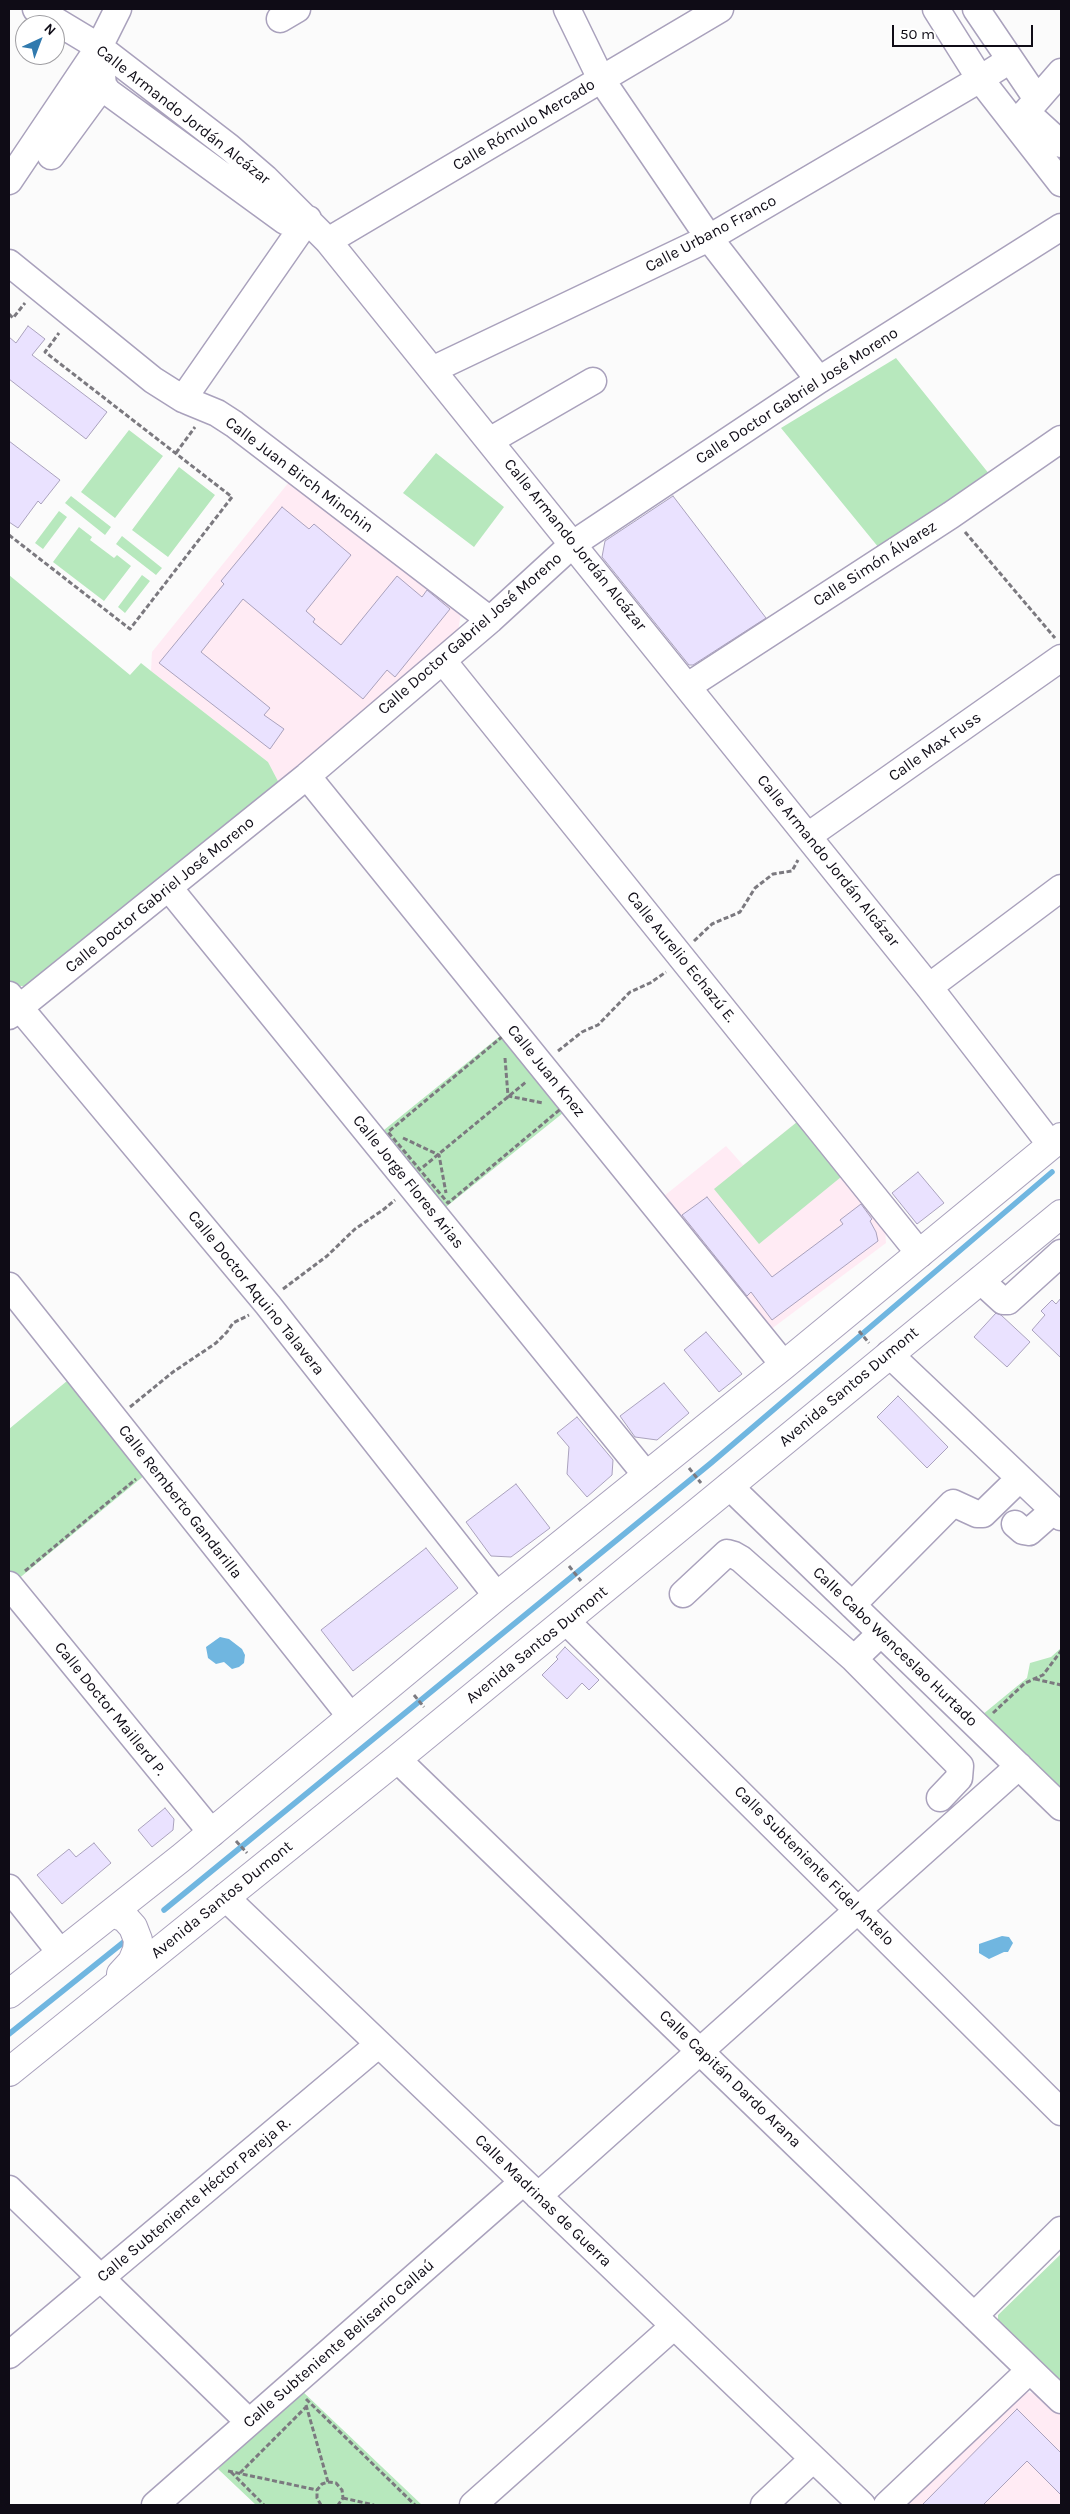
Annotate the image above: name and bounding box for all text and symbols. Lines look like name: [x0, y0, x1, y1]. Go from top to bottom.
north arrow: [15, 15, 65, 65]
scale bar: [895, 15, 1036, 47]
text: N: [40, 20, 59, 39]
text: 50 m: [900, 25, 935, 43]
street label: Calle Armando Jordán Alcázar: [92, 41, 274, 189]
street label: Calle Rómulo Mercado: [449, 75, 599, 175]
street label: Calle Urbano Franco: [642, 191, 780, 277]
street label: Calle Doctor Gabriel José Moreno: [692, 323, 902, 469]
street label: Calle Juan Birch Minchin: [221, 413, 377, 537]
street label: Calle Armando Jordán Alcázar: [500, 455, 650, 635]
street label: Calle Simón Álvarez: [810, 517, 940, 611]
street label: Calle Doctor Gabriel José Moreno: [374, 549, 566, 719]
street label: Calle Max Fuss: [885, 708, 985, 786]
street label: Calle Armando Jordán Alcázar: [753, 771, 903, 951]
street label: Calle Doctor Gabriel José Moreno: [62, 813, 258, 977]
street label: Calle Aurelio Echazú E.: [622, 888, 740, 1026]
street label: Calle Juan Knez: [503, 1021, 589, 1121]
street label: Calle Jorge Flores Arias: [348, 1111, 468, 1253]
street label: Calle Doctor Aquino Talavera: [184, 1207, 328, 1379]
street label: Avenida Santos Dumont: [775, 1323, 923, 1451]
street label: Calle Remberto Gandarilla: [114, 1421, 246, 1583]
street label: Calle Cabo Wenceslao Hurtado: [809, 1563, 981, 1731]
street label: Avenida Santos Dumont: [462, 1582, 612, 1708]
street label: Calle Doctor Maillerd P.: [50, 1638, 170, 1780]
street label: Calle Subteniente Fidel Antelo: [730, 1782, 898, 1950]
street label: Avenida Santos Dumont: [147, 1837, 297, 1963]
street label: Calle Capitán Dardo Arana: [655, 2006, 805, 2152]
street label: Calle Subteniente Héctor Pareja R.: [93, 2113, 295, 2287]
street label: Calle Madrinas de Guerra: [471, 2131, 615, 2271]
street label: Calle Subteniente Belisario Callaú: [240, 2256, 438, 2432]

